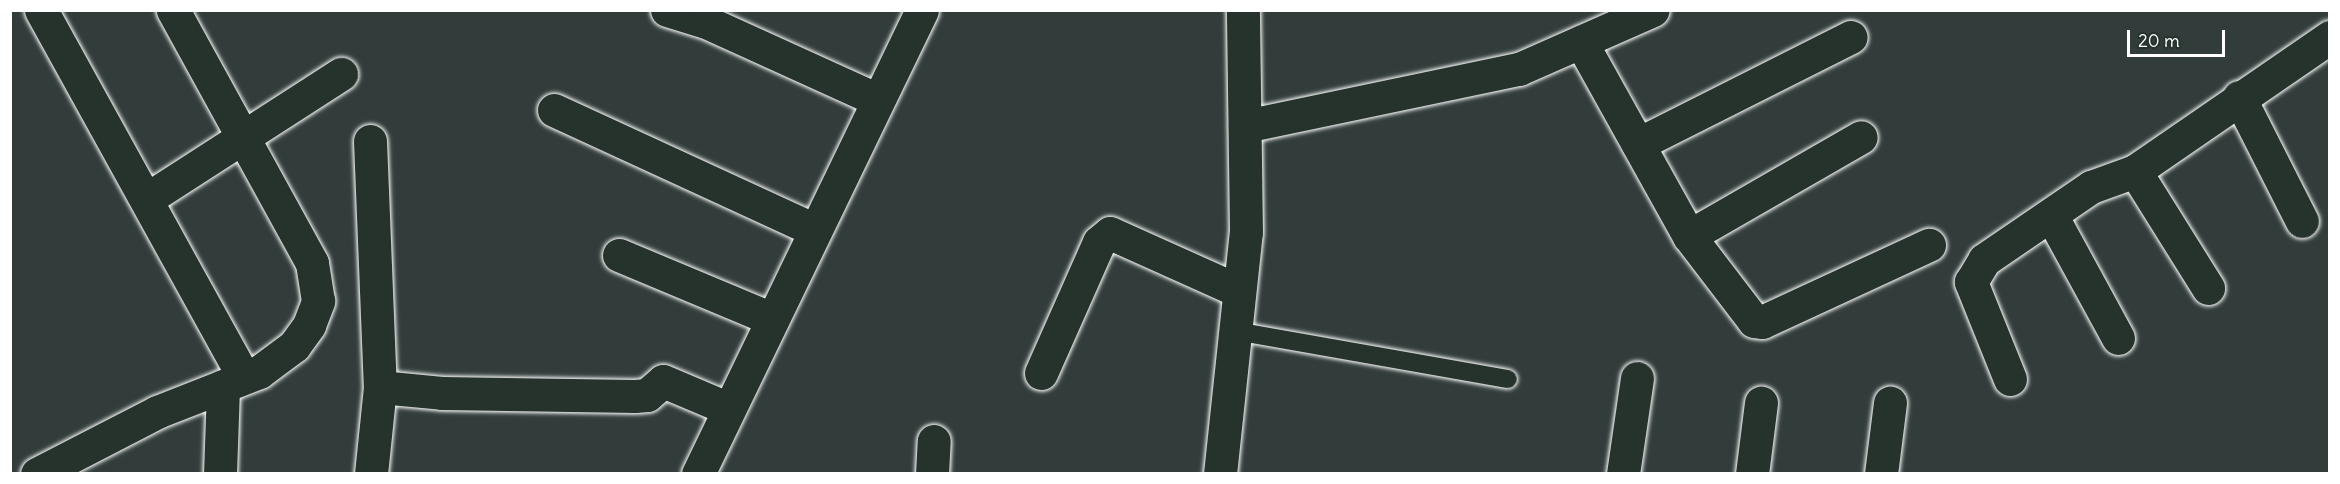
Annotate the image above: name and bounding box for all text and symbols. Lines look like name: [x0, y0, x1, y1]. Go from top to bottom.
scale bar: [2130, 18, 2228, 56]
text: 20 m: [2138, 29, 2180, 52]

